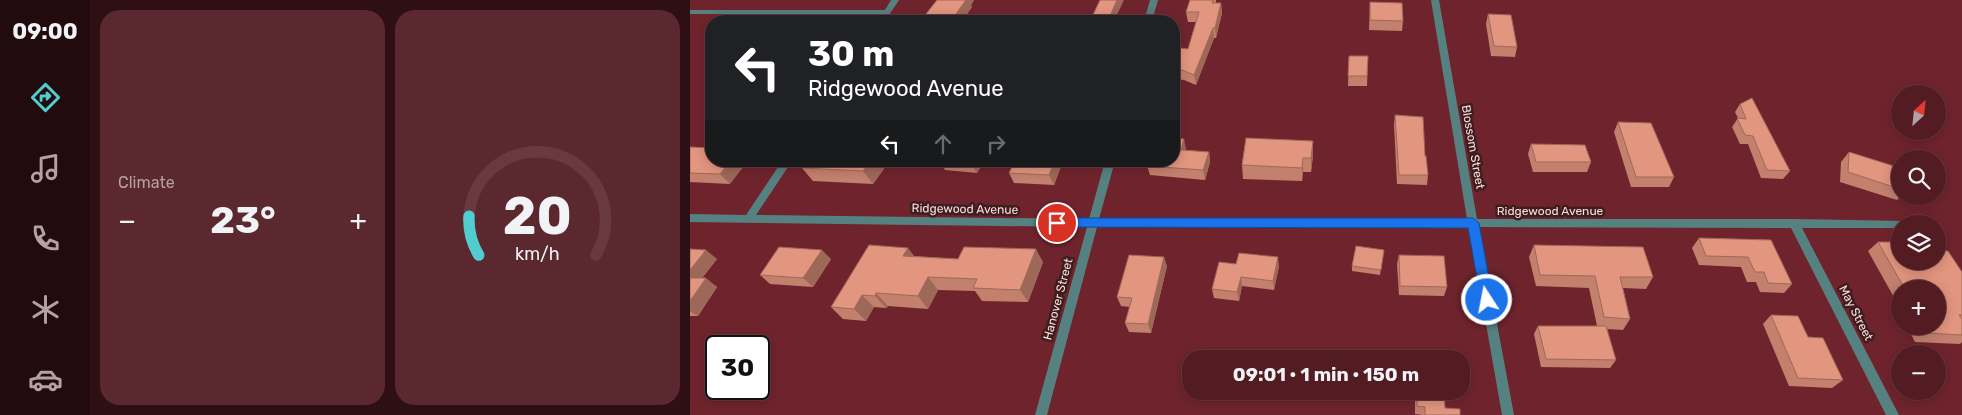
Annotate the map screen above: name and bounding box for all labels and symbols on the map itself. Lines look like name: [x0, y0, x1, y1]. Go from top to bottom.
north arrow: [1891, 85, 1946, 140]
street label: Blossom Street: [1459, 104, 1487, 190]
street label: Ridgewood Avenue: [912, 201, 1019, 217]
pin: [1036, 202, 1078, 244]
street label: Ridgewood Avenue: [1497, 204, 1604, 218]
street label: Hanover Street: [1040, 256, 1076, 341]
position arrow: [1460, 273, 1512, 325]
street label: May Street: [1836, 283, 1876, 343]
speed limit sign: 30: [705, 335, 770, 400]

